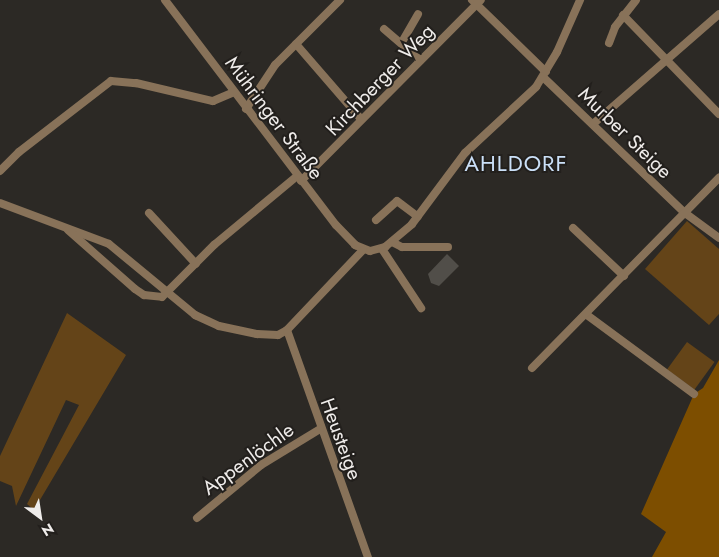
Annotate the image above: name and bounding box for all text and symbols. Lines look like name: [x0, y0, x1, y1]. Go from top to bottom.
street label: Kirchberger Weg: [321, 19, 439, 141]
street label: Mühringer Straße: [220, 52, 328, 184]
street label: Murber Steige: [573, 82, 677, 184]
district label: AHLDORF: [464, 151, 568, 177]
street label: Heusteige: [315, 395, 367, 483]
street label: Appenlöchle: [198, 418, 298, 500]
north arrow: [15, 492, 65, 542]
text: N: [38, 518, 58, 541]

